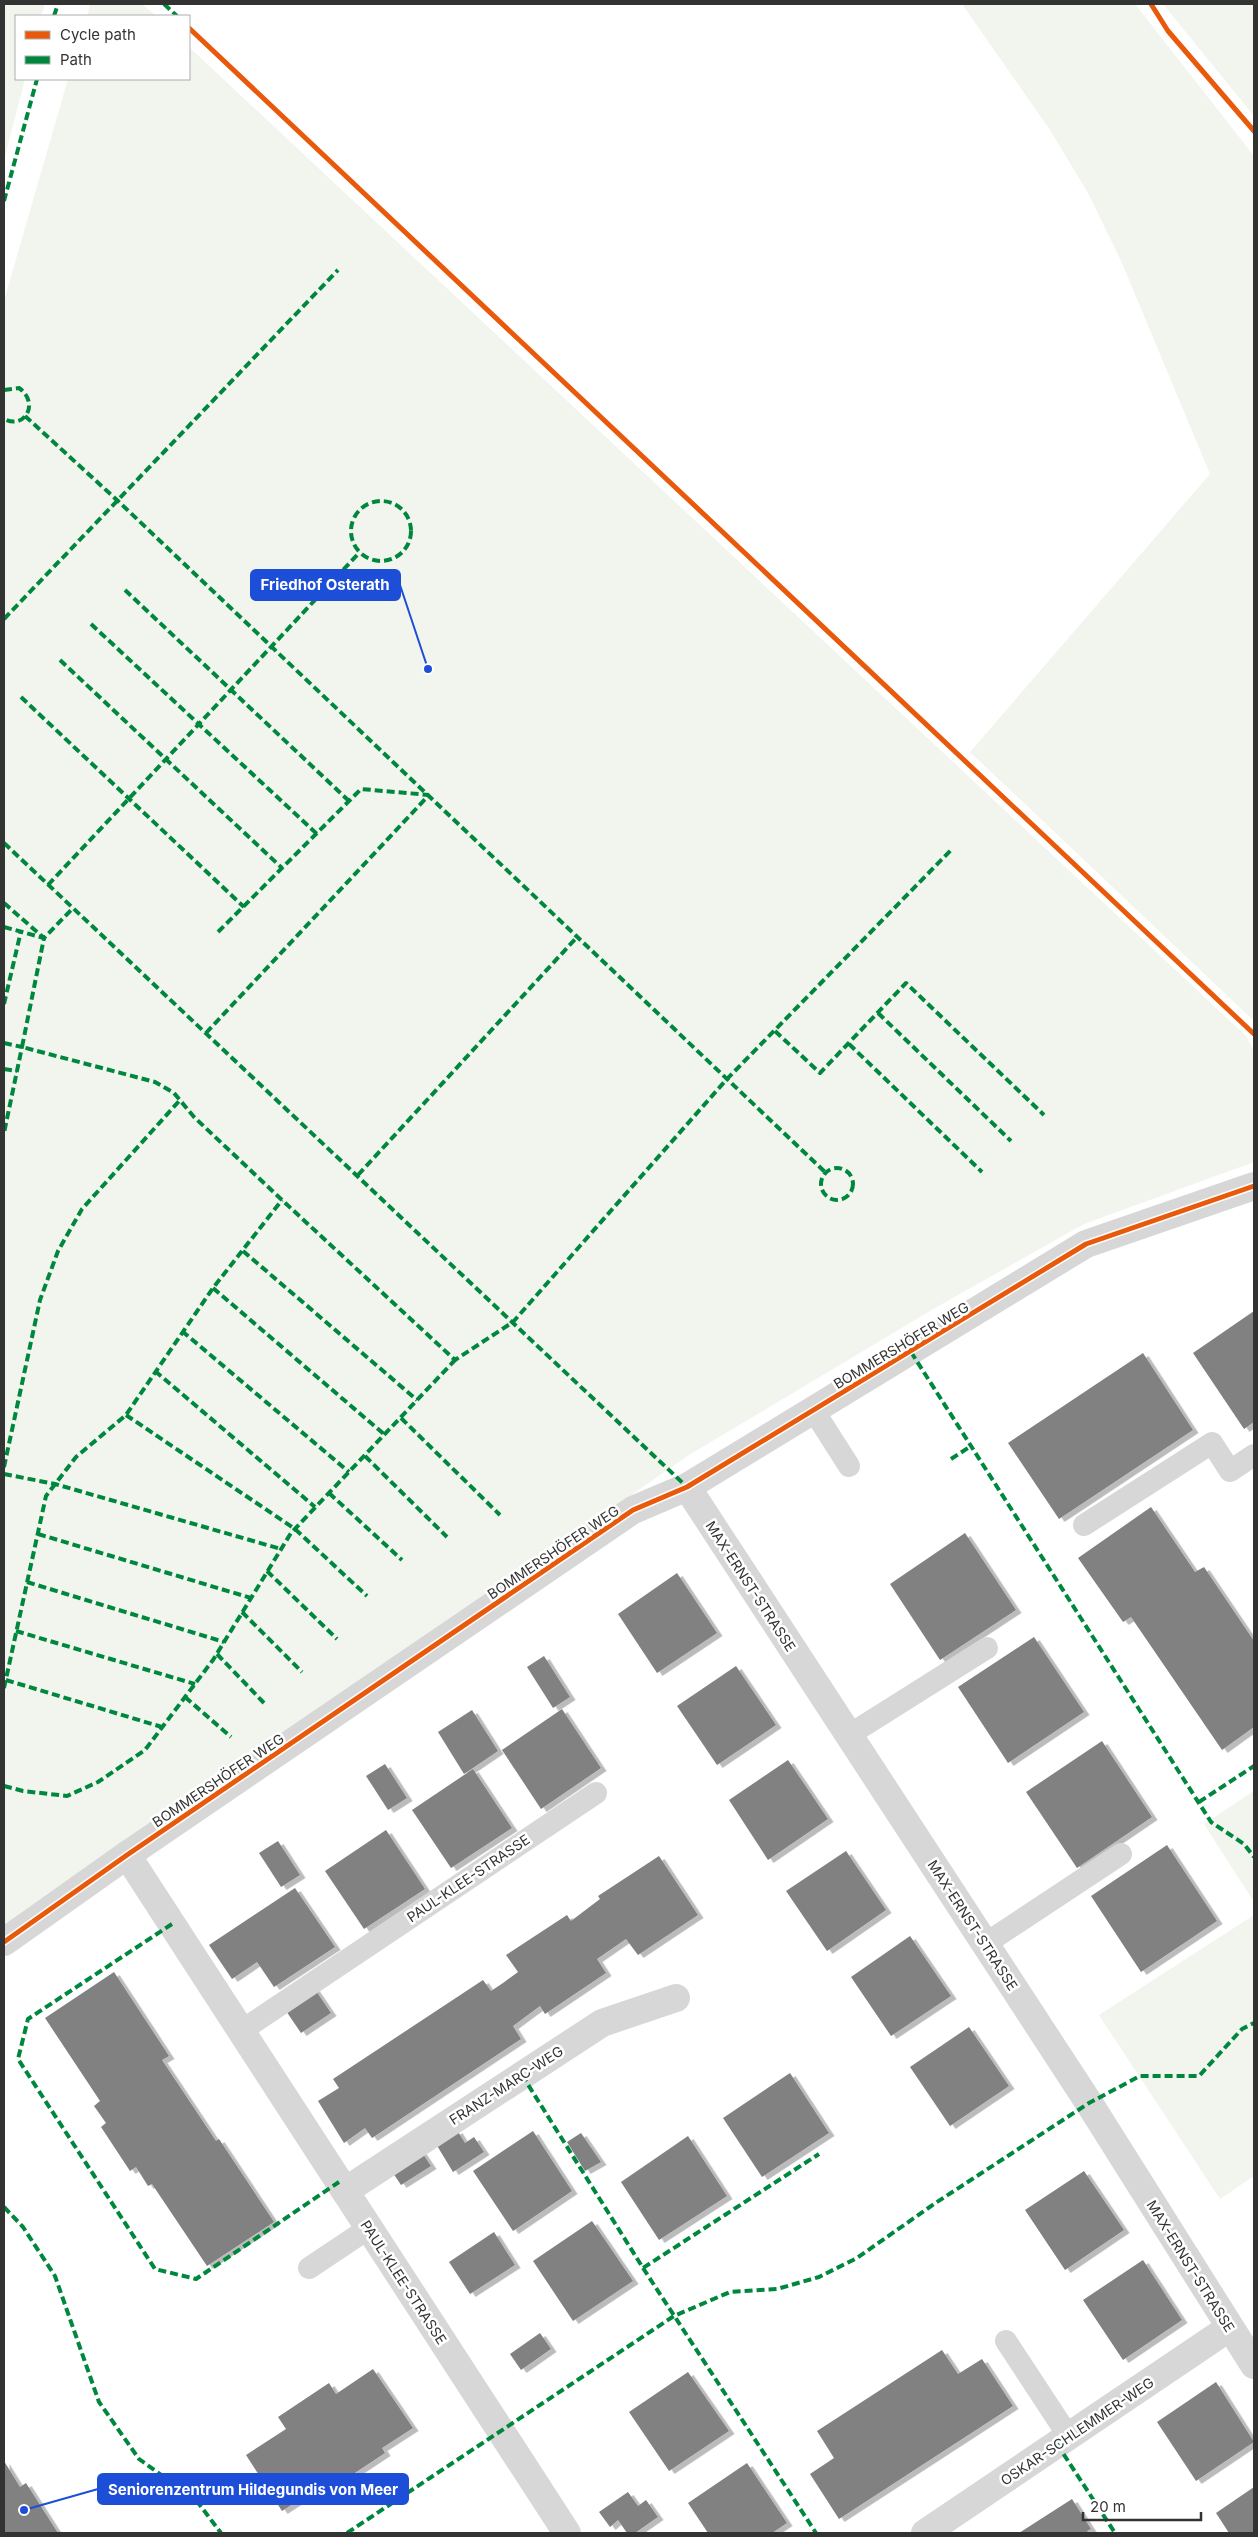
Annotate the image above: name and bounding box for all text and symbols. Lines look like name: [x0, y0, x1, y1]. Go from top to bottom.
legend: [15, 15, 190, 80]
text: Cycle path: [60, 25, 136, 44]
text: Path: [60, 50, 92, 69]
callout: Friedhof Osterath: [251, 570, 400, 600]
text: Friedhof Osterath: [261, 575, 389, 594]
street label: BOMMERSHÖFER WEG: [830, 1298, 972, 1392]
street label: BOMMERSHÖFER WEG: [484, 1502, 622, 1602]
street label: MAX-ERNST-STRASSE: [702, 1518, 800, 1654]
street label: BOMMERSHÖFER WEG: [149, 1730, 287, 1830]
street label: PAUL-KLEE-STRASSE: [403, 1831, 533, 1925]
street label: MAX-ERNST-STRASSE: [924, 1857, 1022, 1993]
street label: FRANZ-MARC-WEG: [446, 2042, 566, 2128]
street label: MAX-ERNST-STRASSE: [1143, 2197, 1239, 2335]
street label: PAUL-KLEE-STRASSE: [358, 2217, 450, 2347]
street label: OSKAR-SCHLEMMER-WEG: [997, 2373, 1157, 2489]
callout: Seniorenzentrum Hildegundis von Meer: [98, 2474, 408, 2504]
text: Seniorenzentrum Hildegundis von Meer: [108, 2480, 398, 2499]
scale bar: [1083, 2490, 1200, 2522]
text: 20 m: [1090, 2497, 1126, 2516]

